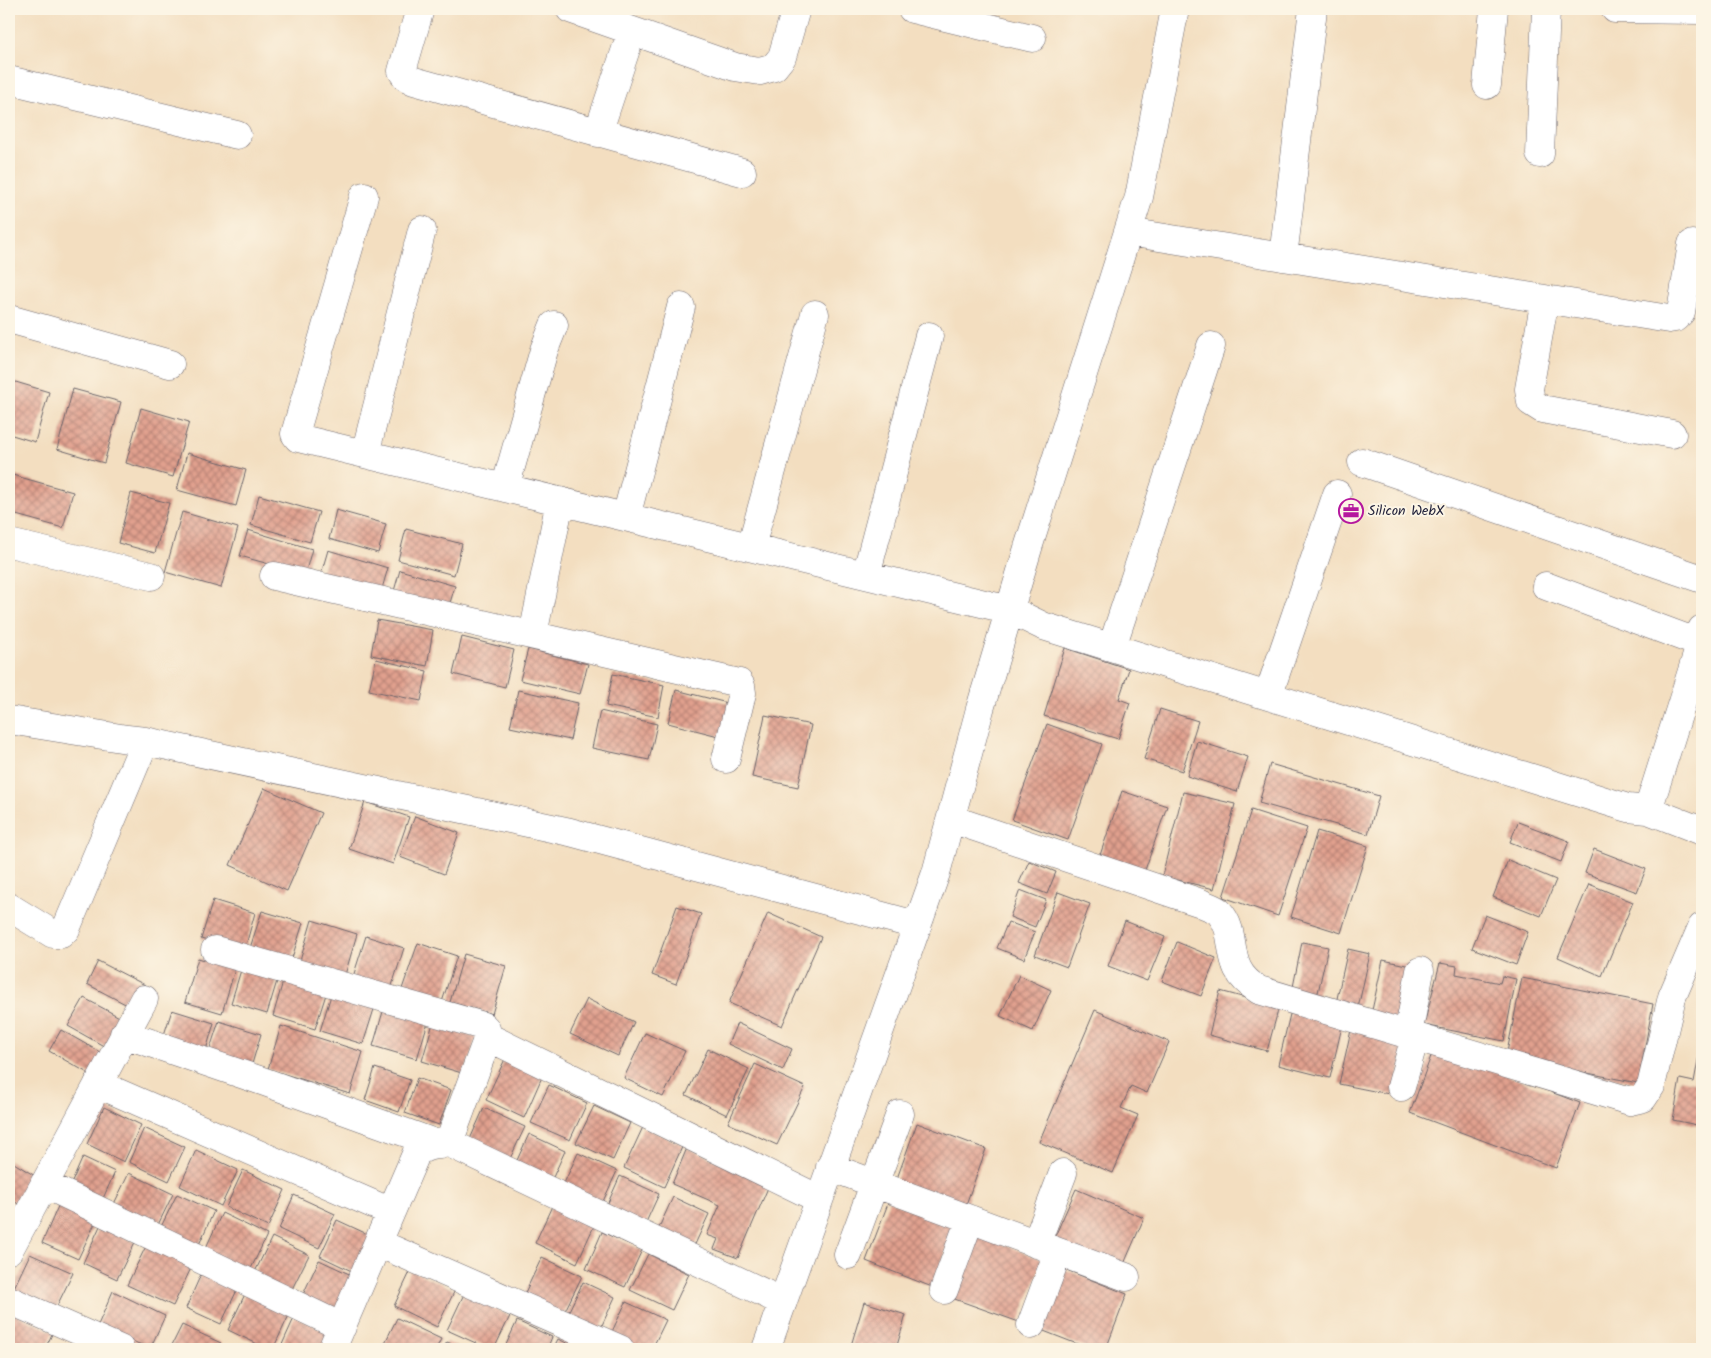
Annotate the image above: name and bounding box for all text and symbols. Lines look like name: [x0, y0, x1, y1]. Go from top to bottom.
office icon: Silicon WebX: [1338, 498, 1364, 524]
place label: Silicon WebX: [1368, 500, 1445, 522]

